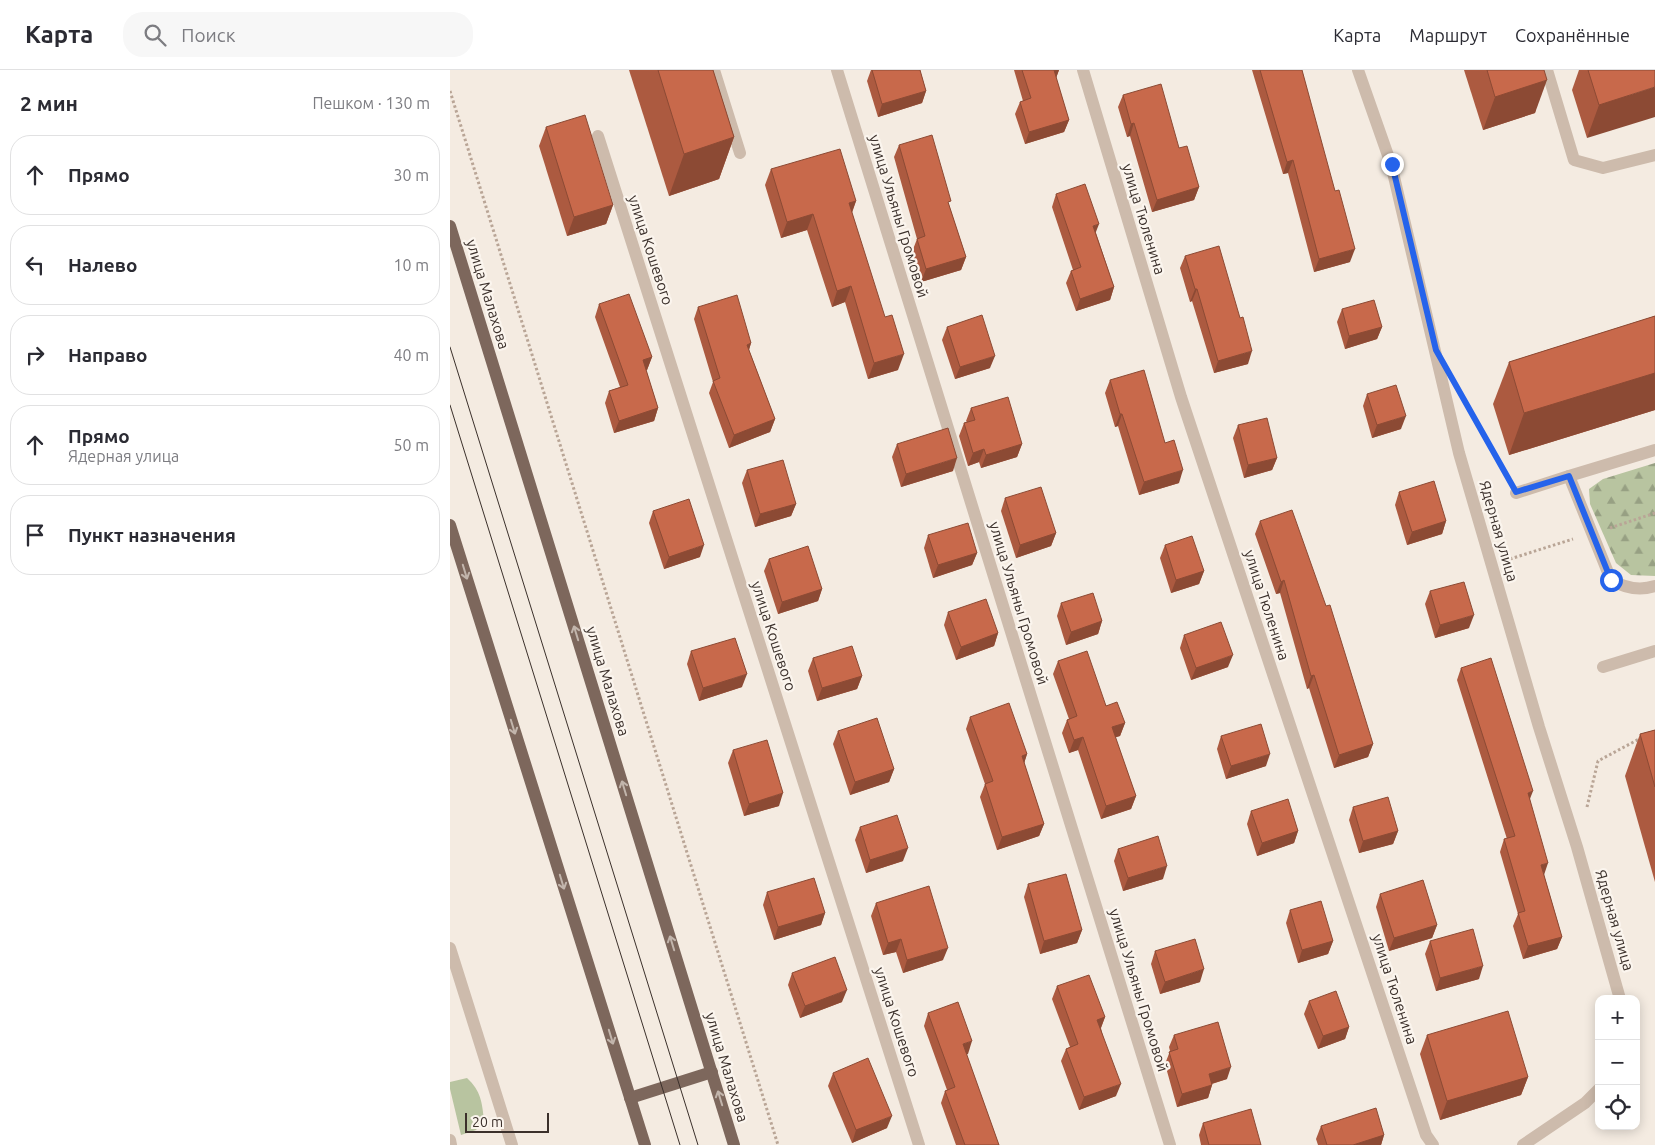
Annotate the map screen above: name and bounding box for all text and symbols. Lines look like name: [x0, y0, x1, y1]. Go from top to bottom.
search box: [123, 12, 473, 57]
text: Карта: [25, 21, 93, 48]
icon: search: [141, 21, 169, 49]
text: Поиск: [181, 24, 235, 46]
text: Карта: [1333, 25, 1381, 45]
text: Маршрут: [1409, 25, 1487, 45]
text: Сохранённые: [1515, 25, 1630, 45]
text: 2 мин: [20, 91, 78, 115]
text: Пешком · 130 m: [312, 94, 430, 112]
street label: улица Ульяны Громовой: [866, 132, 932, 300]
route end: [1381, 153, 1404, 176]
icon: ahead: [21, 161, 49, 189]
street label: улица Тюленина: [1119, 161, 1169, 277]
text: Прямо: [68, 164, 130, 186]
text: 30 m: [393, 166, 429, 184]
street label: улица Кошевого: [625, 193, 677, 307]
street label: улица Малахова: [463, 237, 513, 351]
icon: left: [21, 251, 49, 279]
text: Налево: [68, 254, 137, 276]
text: 10 m: [393, 256, 429, 274]
icon: right: [21, 341, 49, 369]
text: Направо: [68, 344, 148, 366]
text: 40 m: [393, 346, 429, 364]
text: Прямо: [68, 425, 130, 447]
icon: ahead: [21, 431, 49, 459]
text: 50 m: [393, 436, 429, 454]
text: Ядерная улица: [68, 447, 179, 465]
street label: Ядерная улица: [1476, 479, 1522, 583]
street label: улица Ульяны Громовой: [986, 519, 1052, 687]
icon: arrive: [21, 521, 49, 549]
text: Пункт назначения: [68, 524, 236, 546]
street label: улица Тюленина: [1241, 548, 1293, 662]
one-way arrow: [460, 563, 470, 579]
route start: [1600, 569, 1623, 592]
street label: улица Кошевого: [748, 579, 800, 693]
street label: улица Малахова: [583, 624, 633, 738]
one-way arrow: [570, 625, 580, 641]
one-way arrow: [509, 718, 519, 734]
one-way arrow: [618, 780, 628, 796]
street label: Ядерная улица: [1592, 868, 1638, 972]
one-way arrow: [558, 873, 567, 889]
street label: улица Ульяны Громовой: [1106, 906, 1172, 1074]
street label: улица Тюленина: [1369, 932, 1421, 1046]
one-way arrow: [666, 936, 676, 952]
street label: улица Кошевого: [871, 965, 923, 1079]
map controls: [1595, 995, 1640, 1130]
button: +: [1595, 995, 1640, 1040]
street label: улица Малахова: [702, 1010, 752, 1124]
one-way arrow: [606, 1028, 616, 1044]
button: −: [1595, 1040, 1640, 1085]
button: locate: [1595, 1085, 1640, 1130]
one-way arrow: [714, 1091, 724, 1107]
scale bar: [465, 1110, 549, 1133]
text: 20 m: [472, 1114, 503, 1130]

